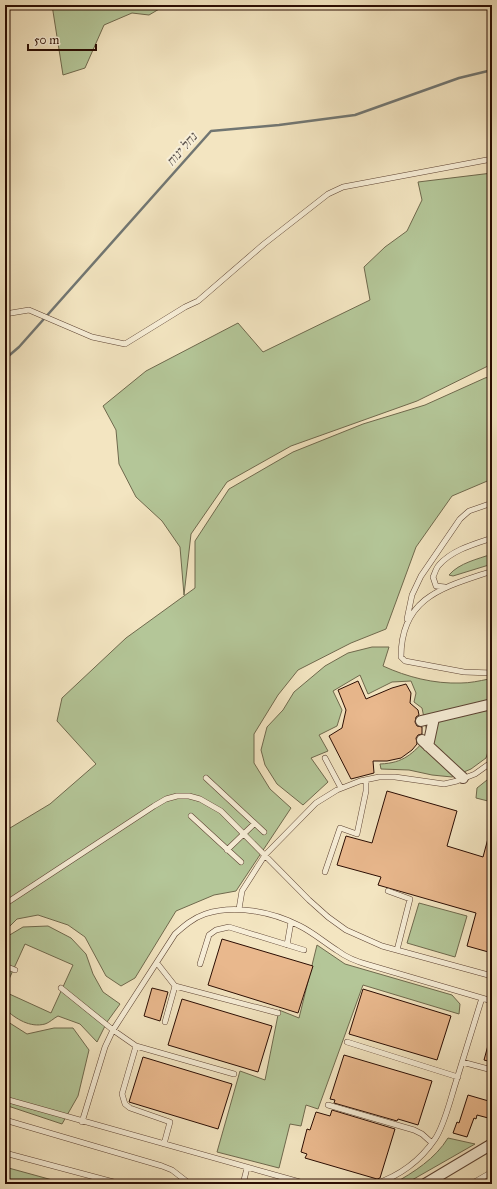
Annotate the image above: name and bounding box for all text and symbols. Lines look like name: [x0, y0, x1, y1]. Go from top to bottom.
scale bar: [28, 26, 96, 52]
text: 50 m: [34, 33, 59, 47]
water label: נחל ינוח: [163, 128, 202, 170]

